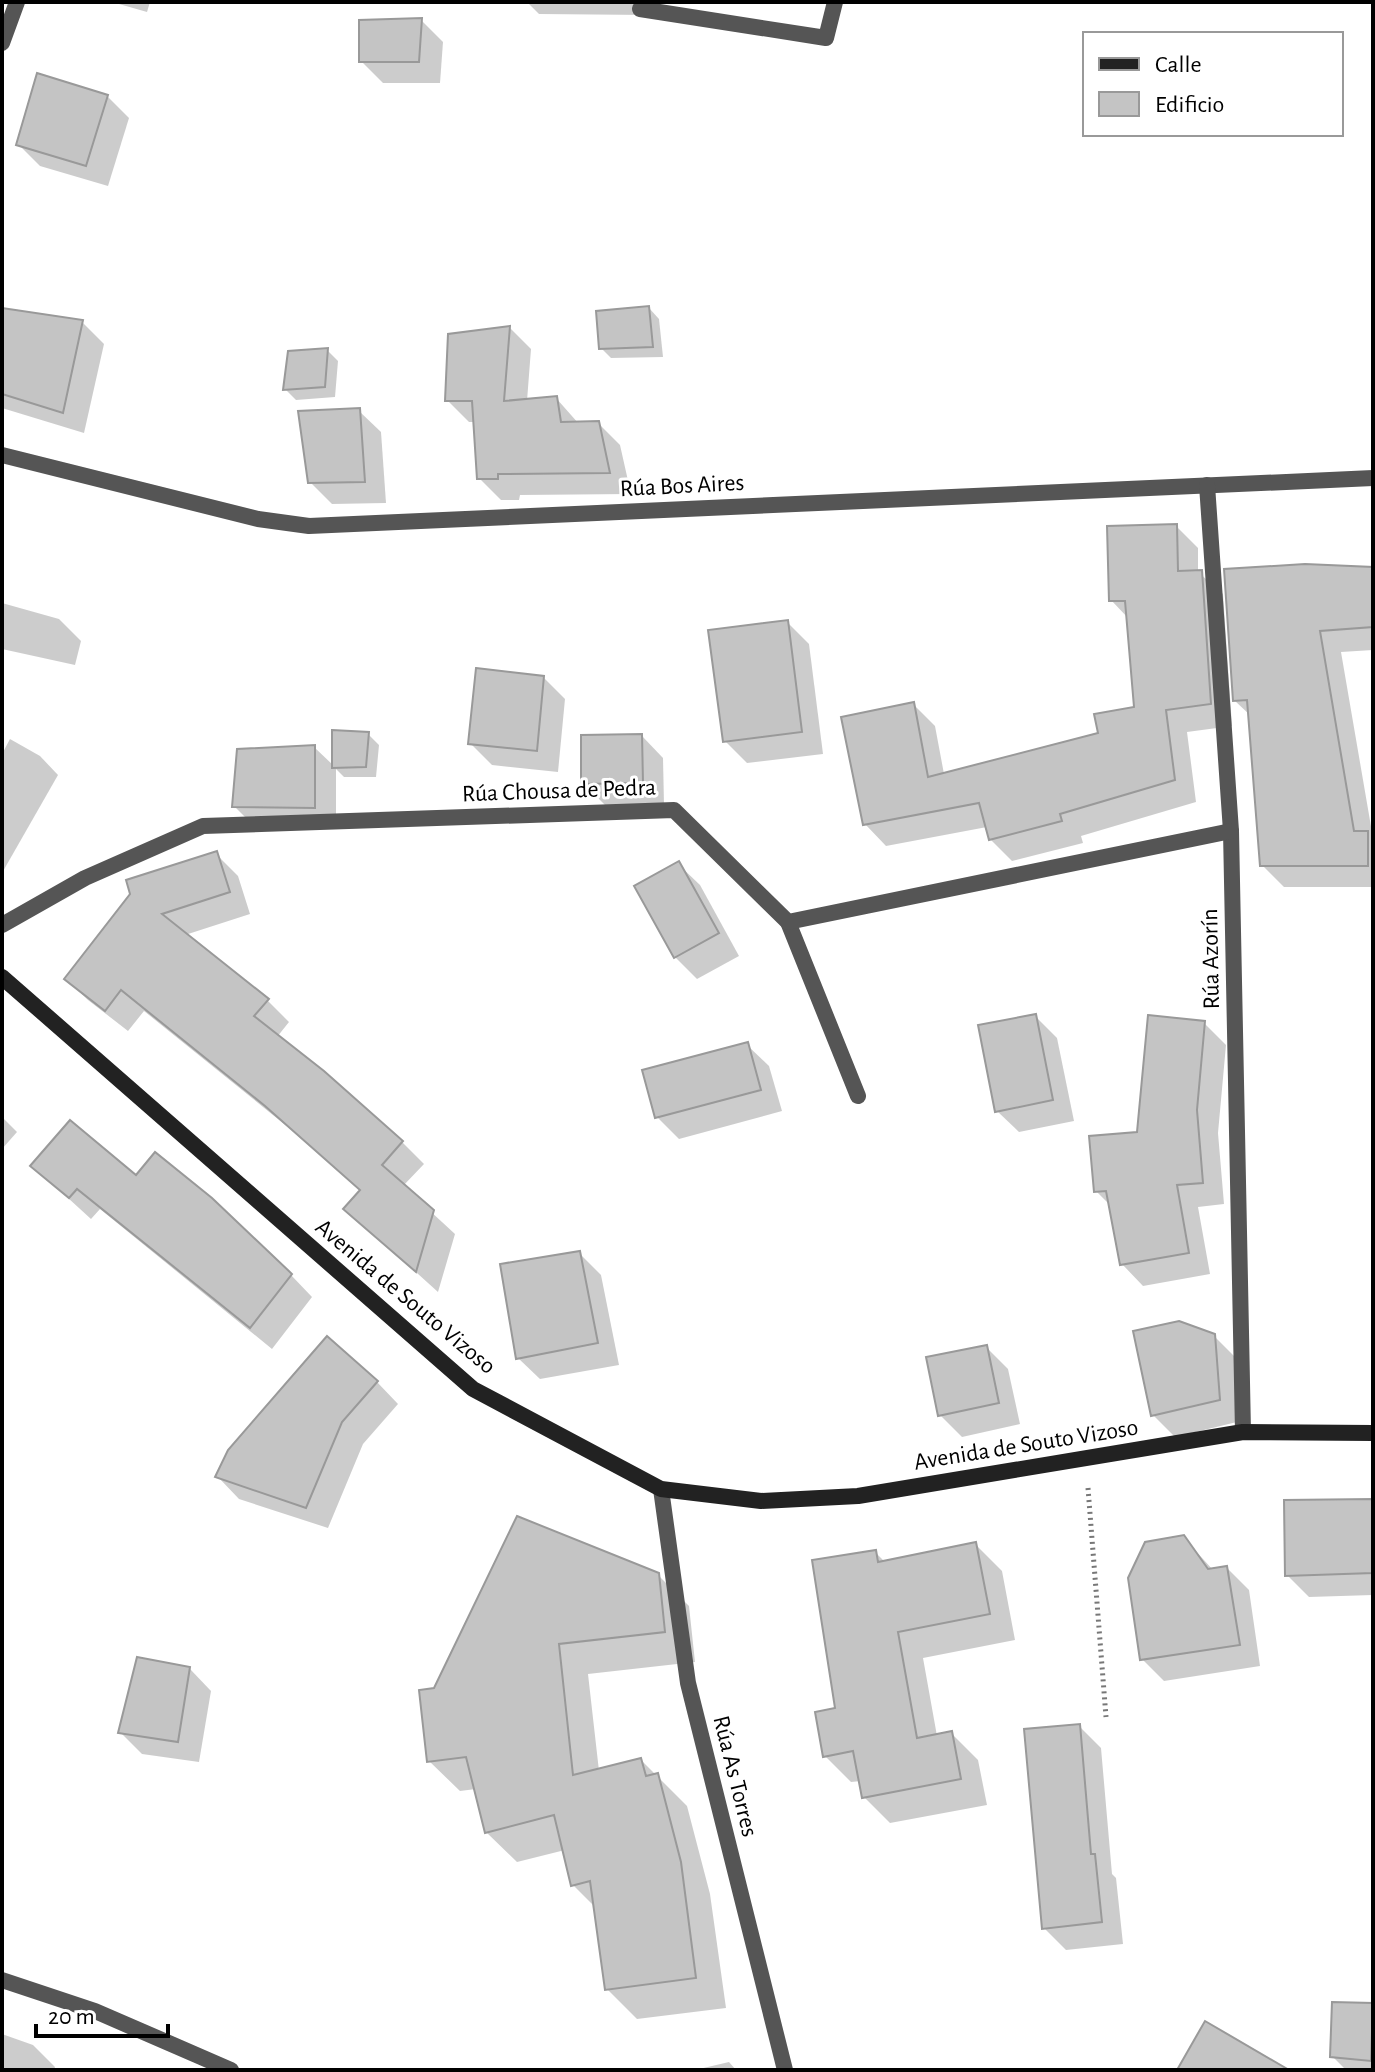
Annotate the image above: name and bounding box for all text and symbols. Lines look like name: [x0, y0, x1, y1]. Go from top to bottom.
legend: [1083, 32, 1343, 136]
text: Calle: [1155, 53, 1202, 77]
text: Edificio: [1155, 93, 1224, 117]
street label: Rúa Bos Aires: [619, 471, 745, 501]
street label: Rúa Chousa de Pedra: [462, 776, 656, 806]
street label: Rúa Azorín: [1198, 908, 1224, 1010]
street label: Avenida de Souto Vizoso: [311, 1215, 500, 1379]
street label: Avenida de Souto Vizoso: [912, 1415, 1140, 1475]
street label: Rúa As Torres: [708, 1713, 762, 1839]
scale bar: [36, 1988, 168, 2038]
text: 20 m: [48, 2005, 95, 2029]

